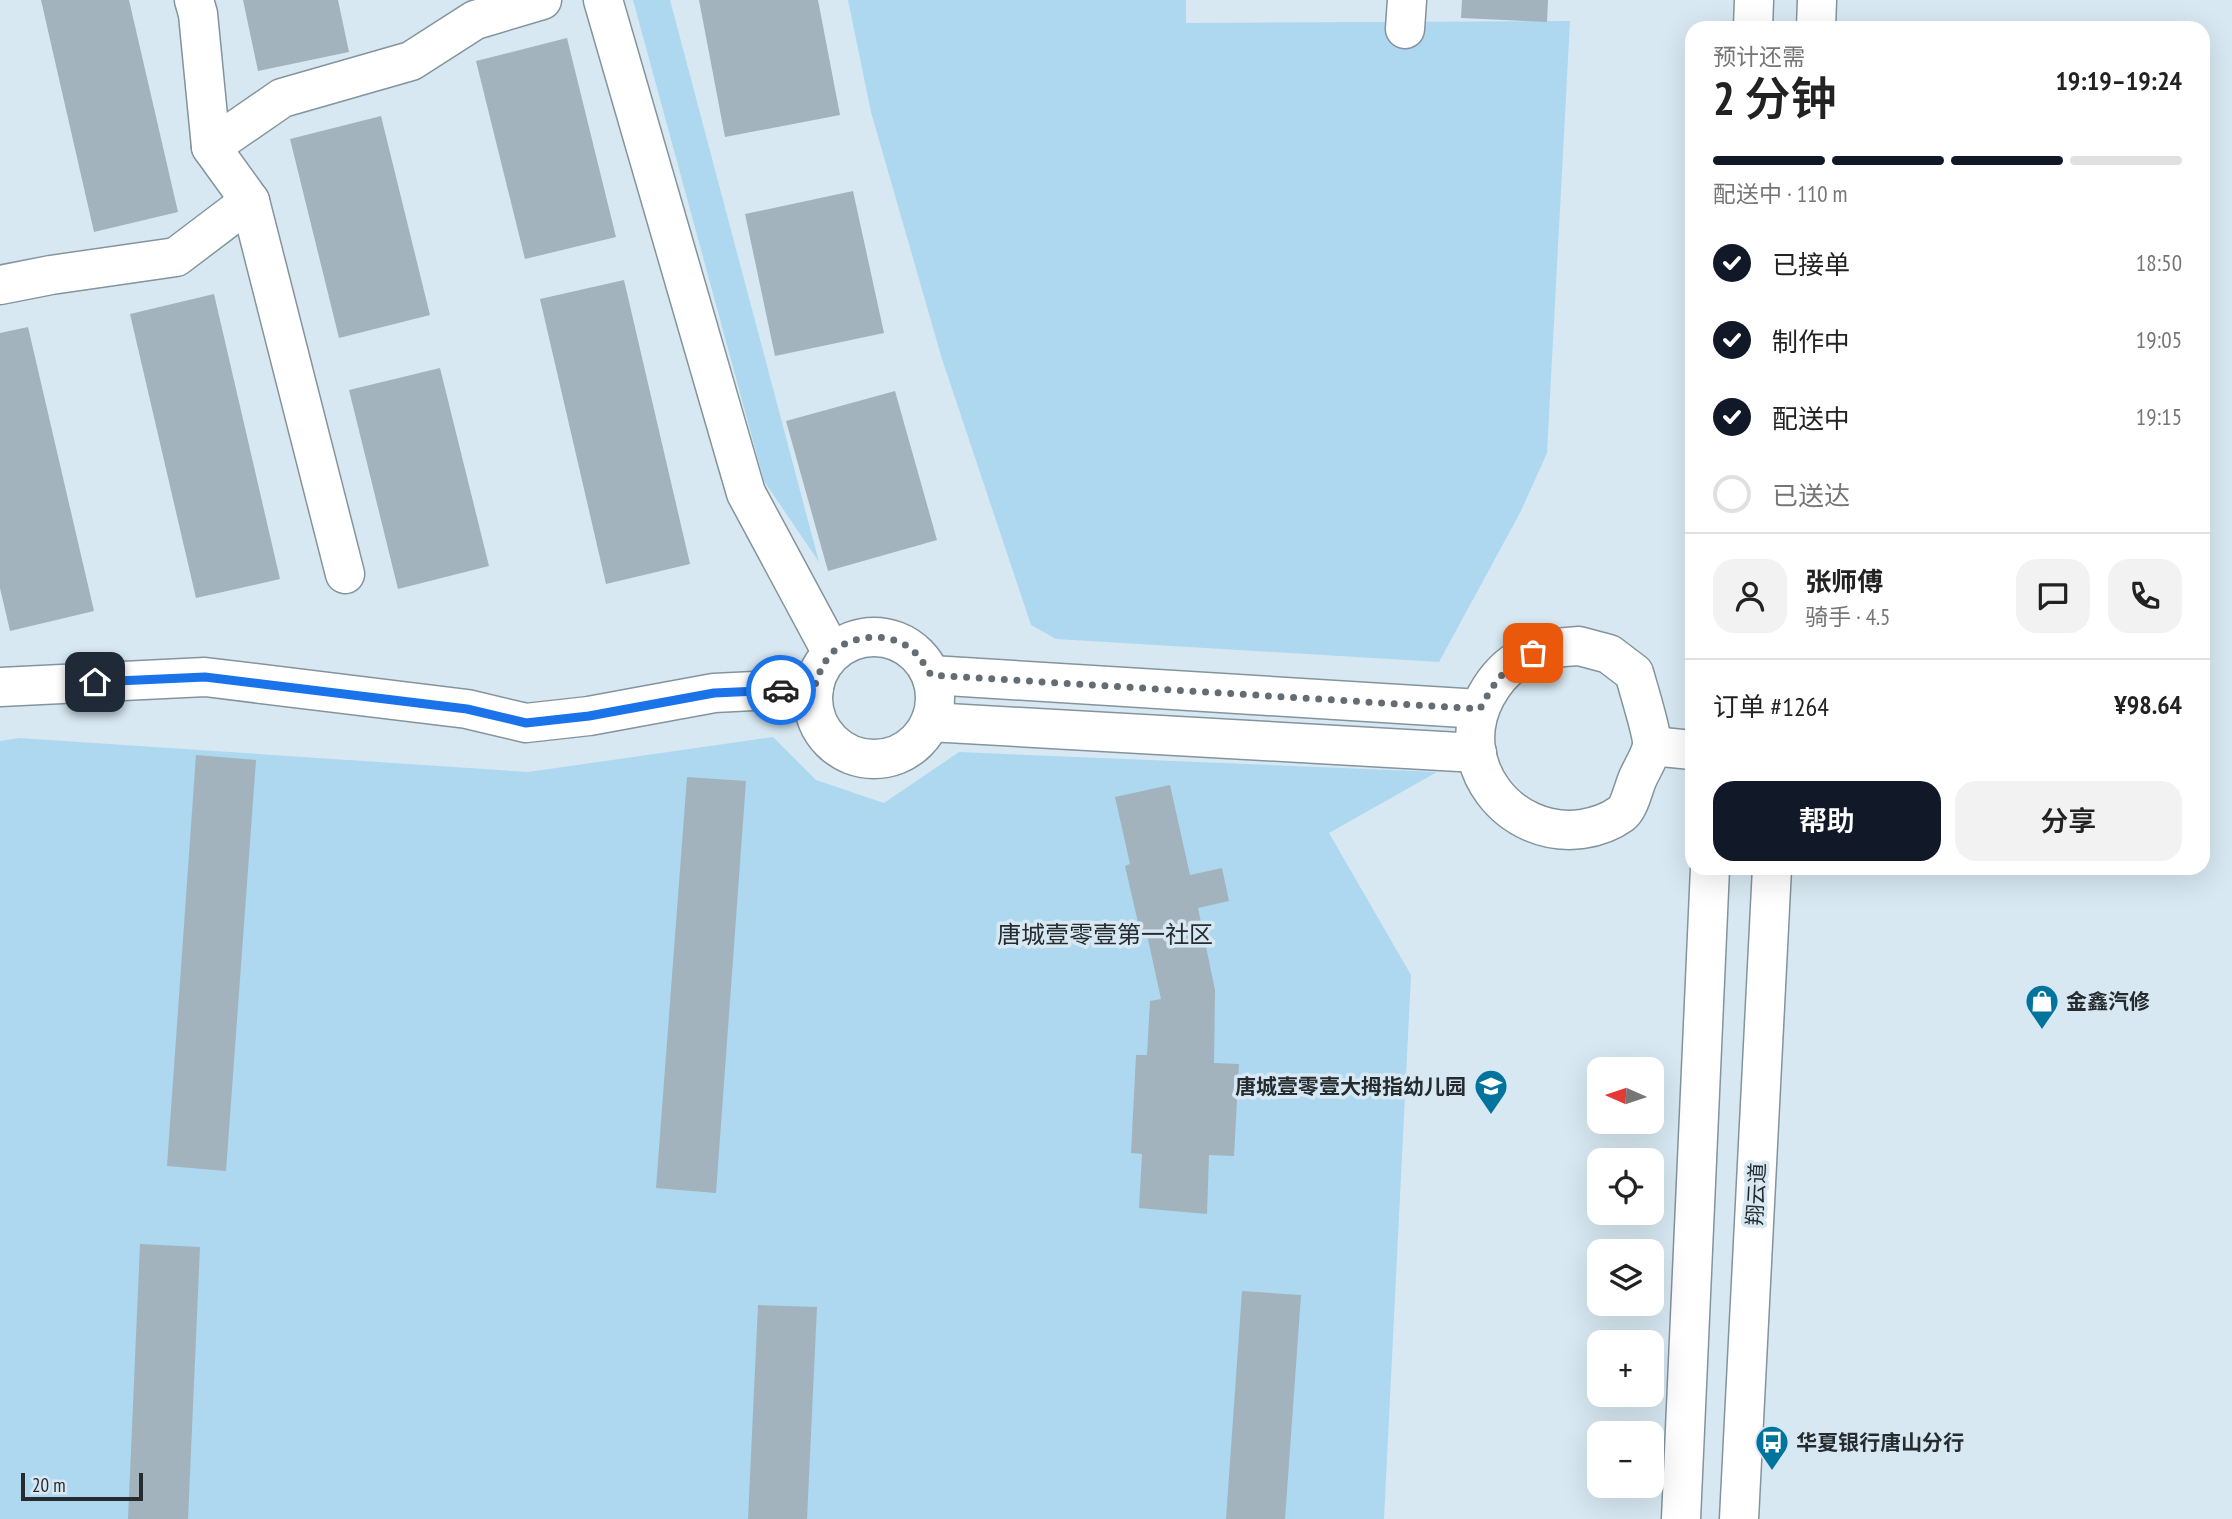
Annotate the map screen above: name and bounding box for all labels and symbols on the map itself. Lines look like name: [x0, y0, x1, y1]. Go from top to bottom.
pin: [1503, 623, 1563, 683]
pin: [65, 652, 125, 712]
courier: [746, 655, 816, 725]
district label: 唐城壹零壹第一社区: [997, 919, 1213, 950]
shop icon: 金鑫汽修: [2023, 982, 2061, 1031]
place label: 金鑫汽修: [2066, 988, 2150, 1015]
north arrow: [1587, 1057, 1664, 1134]
school or university icon: 唐城壹零壹大拇指幼儿园: [1472, 1067, 1510, 1116]
place label: 唐城壹零壹大拇指幼儿园: [1235, 1073, 1466, 1100]
street label: 翔云道: [1741, 1162, 1771, 1226]
bus stop icon: 华夏银行唐山分行: [1753, 1423, 1791, 1472]
place label: 华夏银行唐山分行: [1796, 1429, 1964, 1456]
scale bar: [21, 1470, 144, 1502]

